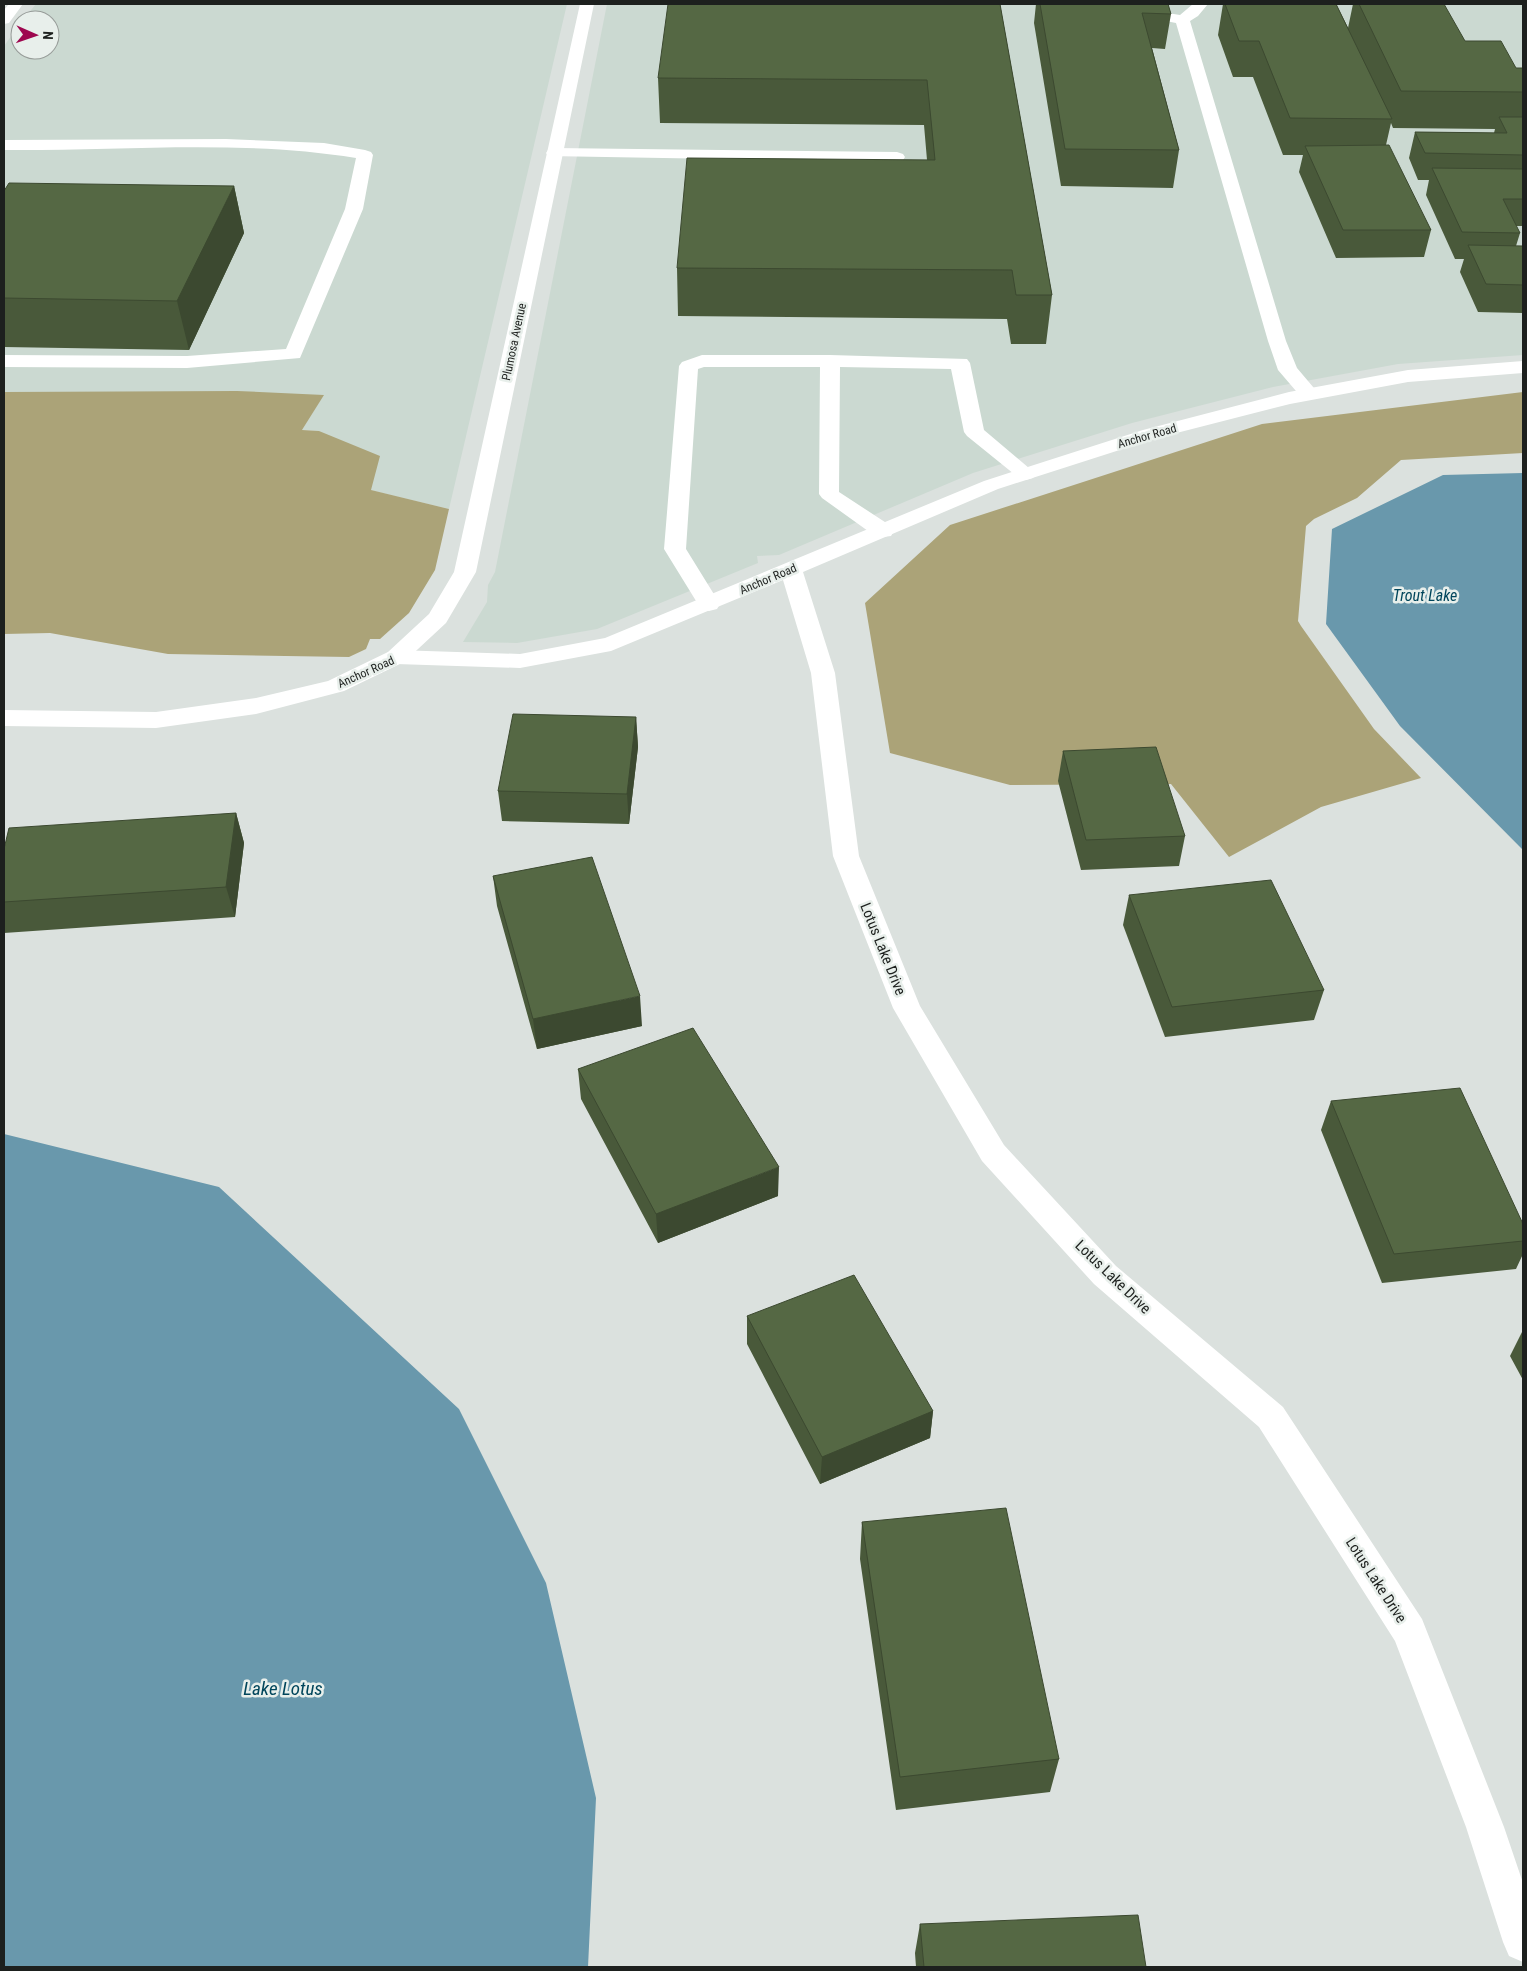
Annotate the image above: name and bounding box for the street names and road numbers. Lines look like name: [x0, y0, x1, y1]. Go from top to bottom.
street label: Plumosa Avenue: [499, 302, 529, 382]
street label: Anchor Road: [1116, 421, 1178, 451]
street label: Anchor Road: [737, 561, 799, 597]
street label: Anchor Road: [335, 653, 397, 691]
street label: Lotus Lake Drive: [856, 900, 910, 998]
street label: Lotus Lake Drive: [1072, 1236, 1154, 1318]
street label: Lotus Lake Drive: [1342, 1534, 1410, 1626]

